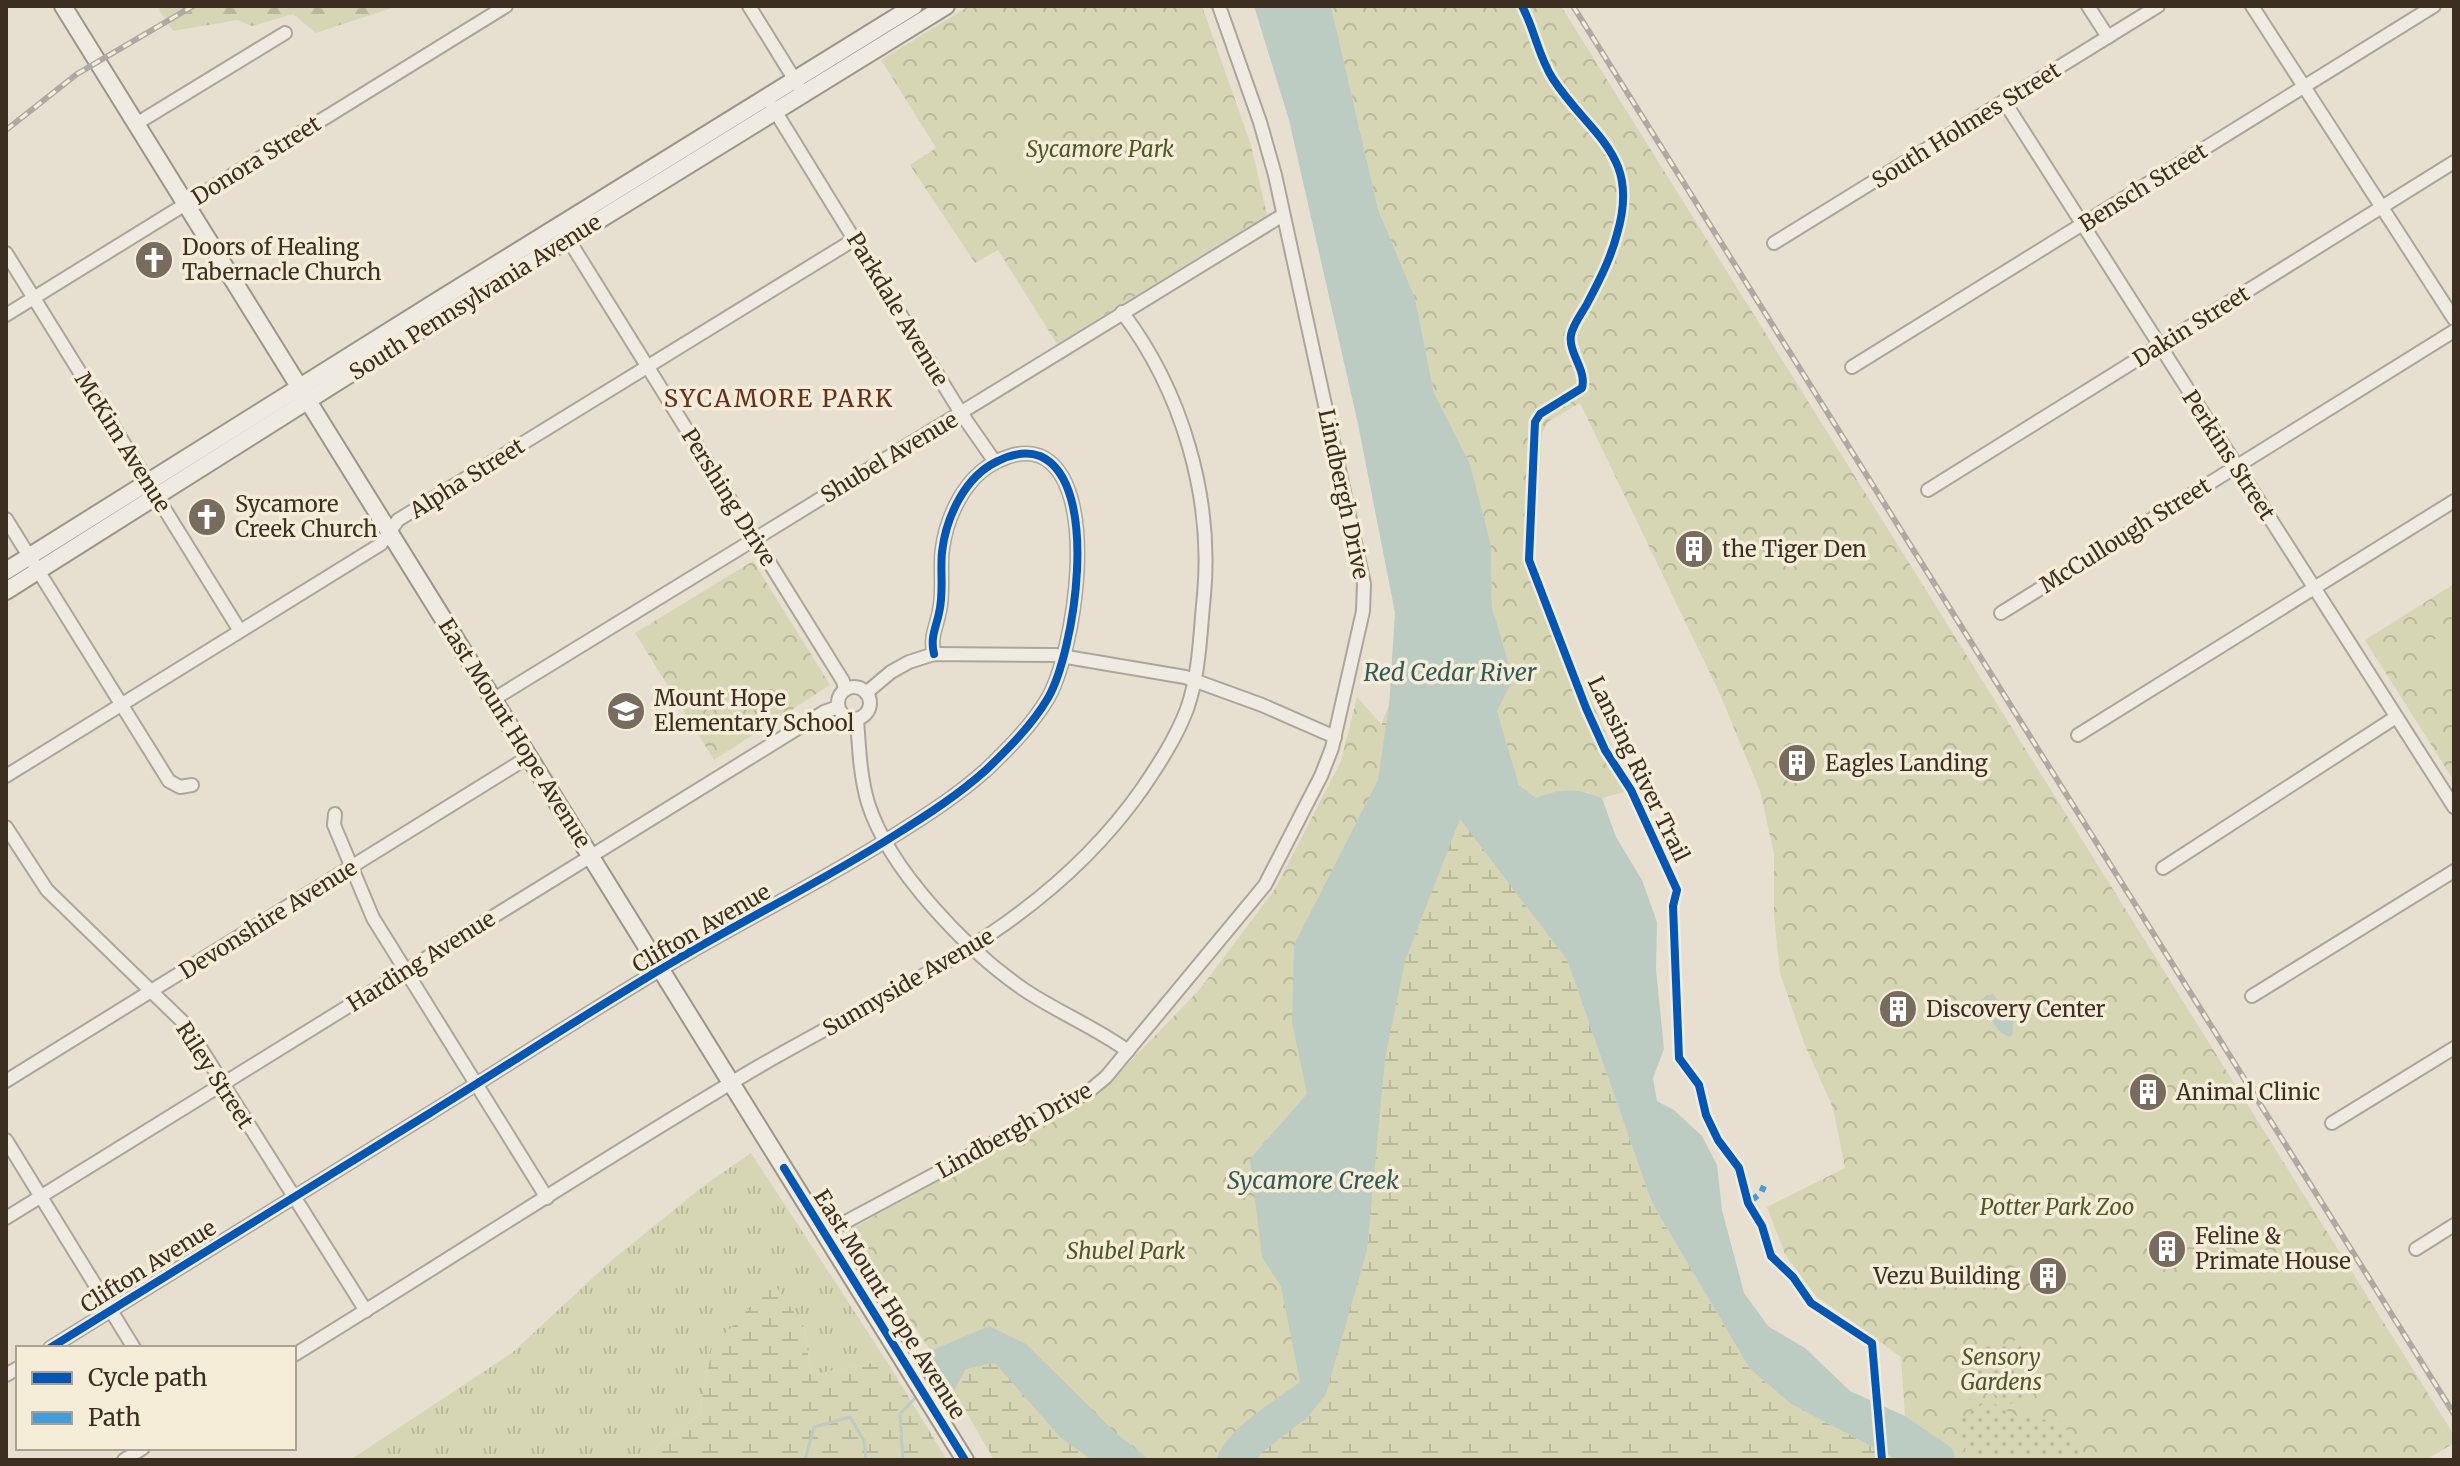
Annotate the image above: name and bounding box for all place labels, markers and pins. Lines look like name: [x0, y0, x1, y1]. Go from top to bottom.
place label: Doors of Healing Tabernacle Church: [182, 233, 382, 286]
church icon: Doors of Healing Tabernacle Church: [133, 239, 175, 281]
place label: Sycamore Creek Church: [235, 490, 378, 543]
church icon: Sycamore Creek Church: [186, 496, 228, 538]
building icon: the Tiger Den: [1673, 528, 1715, 570]
place label: the Tiger Den: [1722, 535, 1867, 563]
place label: Mount Hope Elementary School: [654, 684, 855, 737]
school or university icon: Mount Hope Elementary School: [605, 690, 647, 732]
building icon: Eagles Landing: [1776, 742, 1818, 784]
place label: Eagles Landing: [1825, 749, 1988, 777]
building icon: Discovery Center: [1877, 988, 1919, 1030]
place label: Discovery Center: [1926, 995, 2106, 1023]
building icon: Animal Clinic: [2127, 1071, 2169, 1113]
place label: Animal Clinic: [2175, 1078, 2320, 1106]
place label: Feline & Primate House: [2195, 1222, 2351, 1275]
building icon: Feline & Primate House: [2146, 1228, 2188, 1270]
building icon: Vezu Building: [2027, 1255, 2069, 1297]
place label: Vezu Building: [1873, 1262, 2020, 1290]

